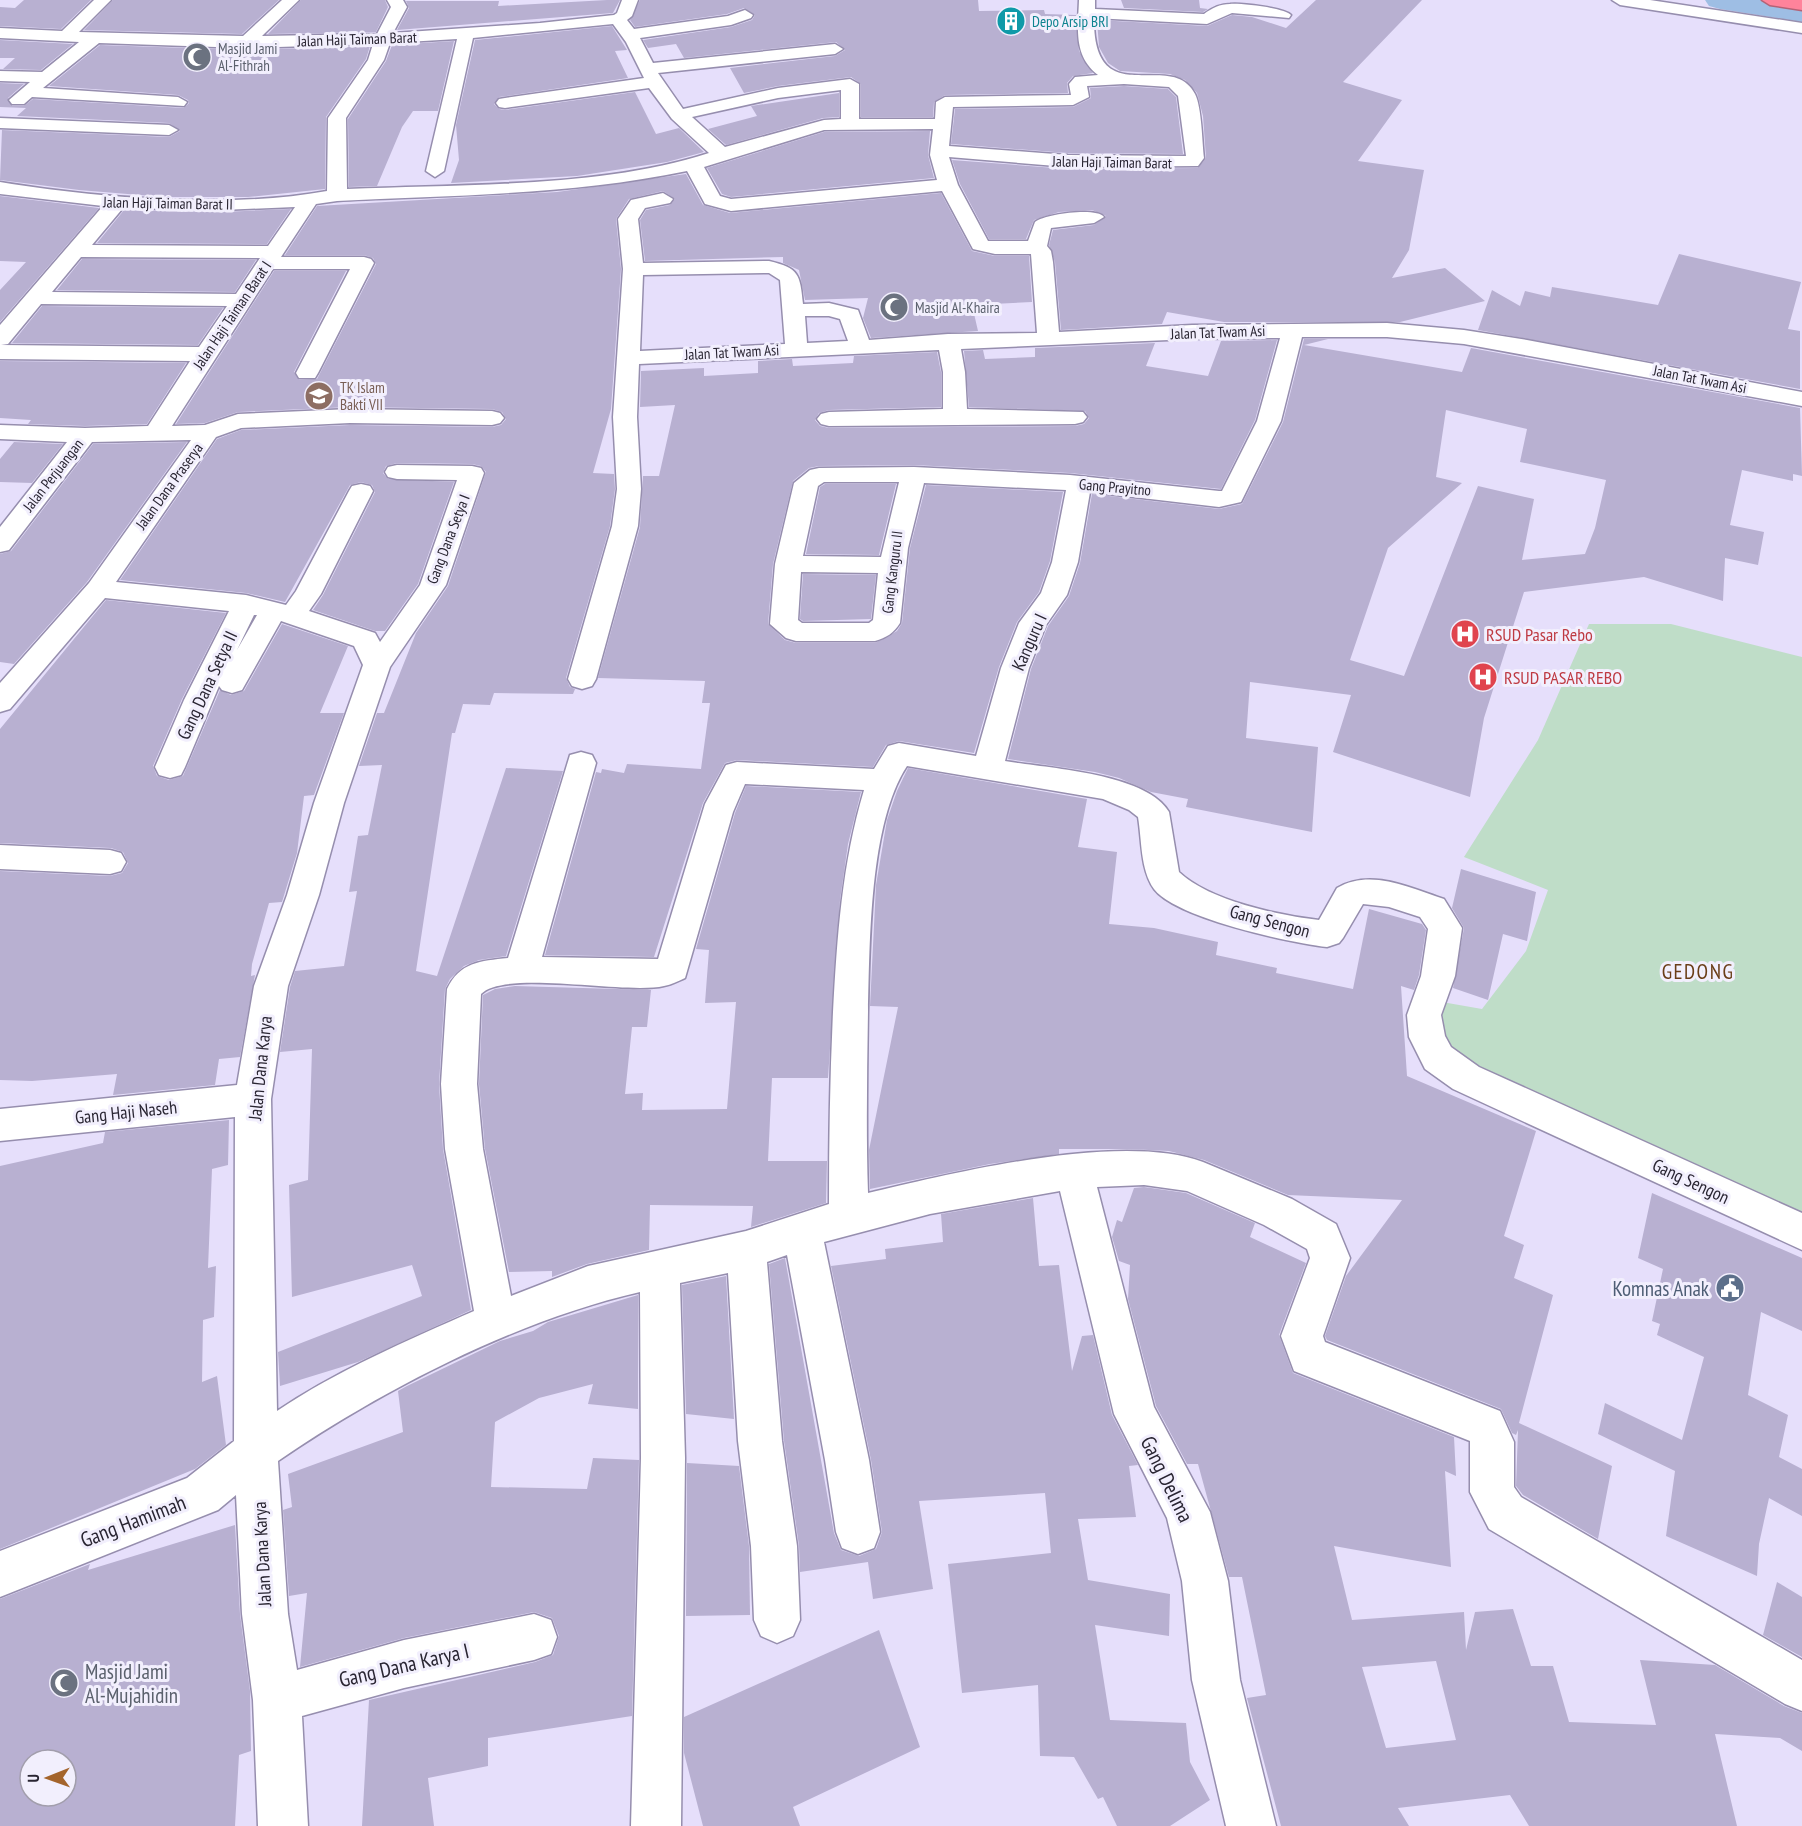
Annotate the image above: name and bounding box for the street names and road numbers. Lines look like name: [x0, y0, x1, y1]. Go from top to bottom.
street label: Jalan Haji Taiman Barat: [296, 27, 417, 51]
street label: Jalan Haji Taiman Barat: [1051, 151, 1172, 173]
street label: Jalan Haji Taiman Barat II: [102, 192, 233, 214]
street label: Jalan Haji Taiman Barat I: [188, 257, 275, 374]
street label: Jalan Tat Twam Asi: [1169, 321, 1266, 343]
street label: Jalan Tat Twam Asi: [683, 340, 780, 364]
street label: Jalan Tat Twam Asi: [1651, 360, 1748, 397]
street label: Jalan Perjuangan: [18, 435, 87, 516]
street label: Jalan Dana Praserya: [131, 439, 207, 534]
street label: Gang Prayitno: [1078, 474, 1152, 500]
street label: Gang Dana Setya I: [422, 492, 474, 586]
street label: Gang Kanguru II: [878, 530, 906, 614]
street label: Kanguru I: [1006, 610, 1052, 674]
street label: Gang Dana Setya II: [172, 627, 242, 743]
street label: Gang Sengon: [1227, 899, 1313, 943]
street label: Jalan Dana Karya: [243, 1015, 277, 1122]
street label: Gang Haji Naseh: [74, 1095, 178, 1129]
street label: Gang Sengon: [1649, 1153, 1733, 1209]
street label: Gang Delima: [1135, 1431, 1199, 1527]
street label: Gang Hamimah: [77, 1489, 189, 1553]
street label: Jalan Dana Karya: [248, 1501, 276, 1608]
street label: Gang Dana Karya I: [336, 1637, 472, 1693]

